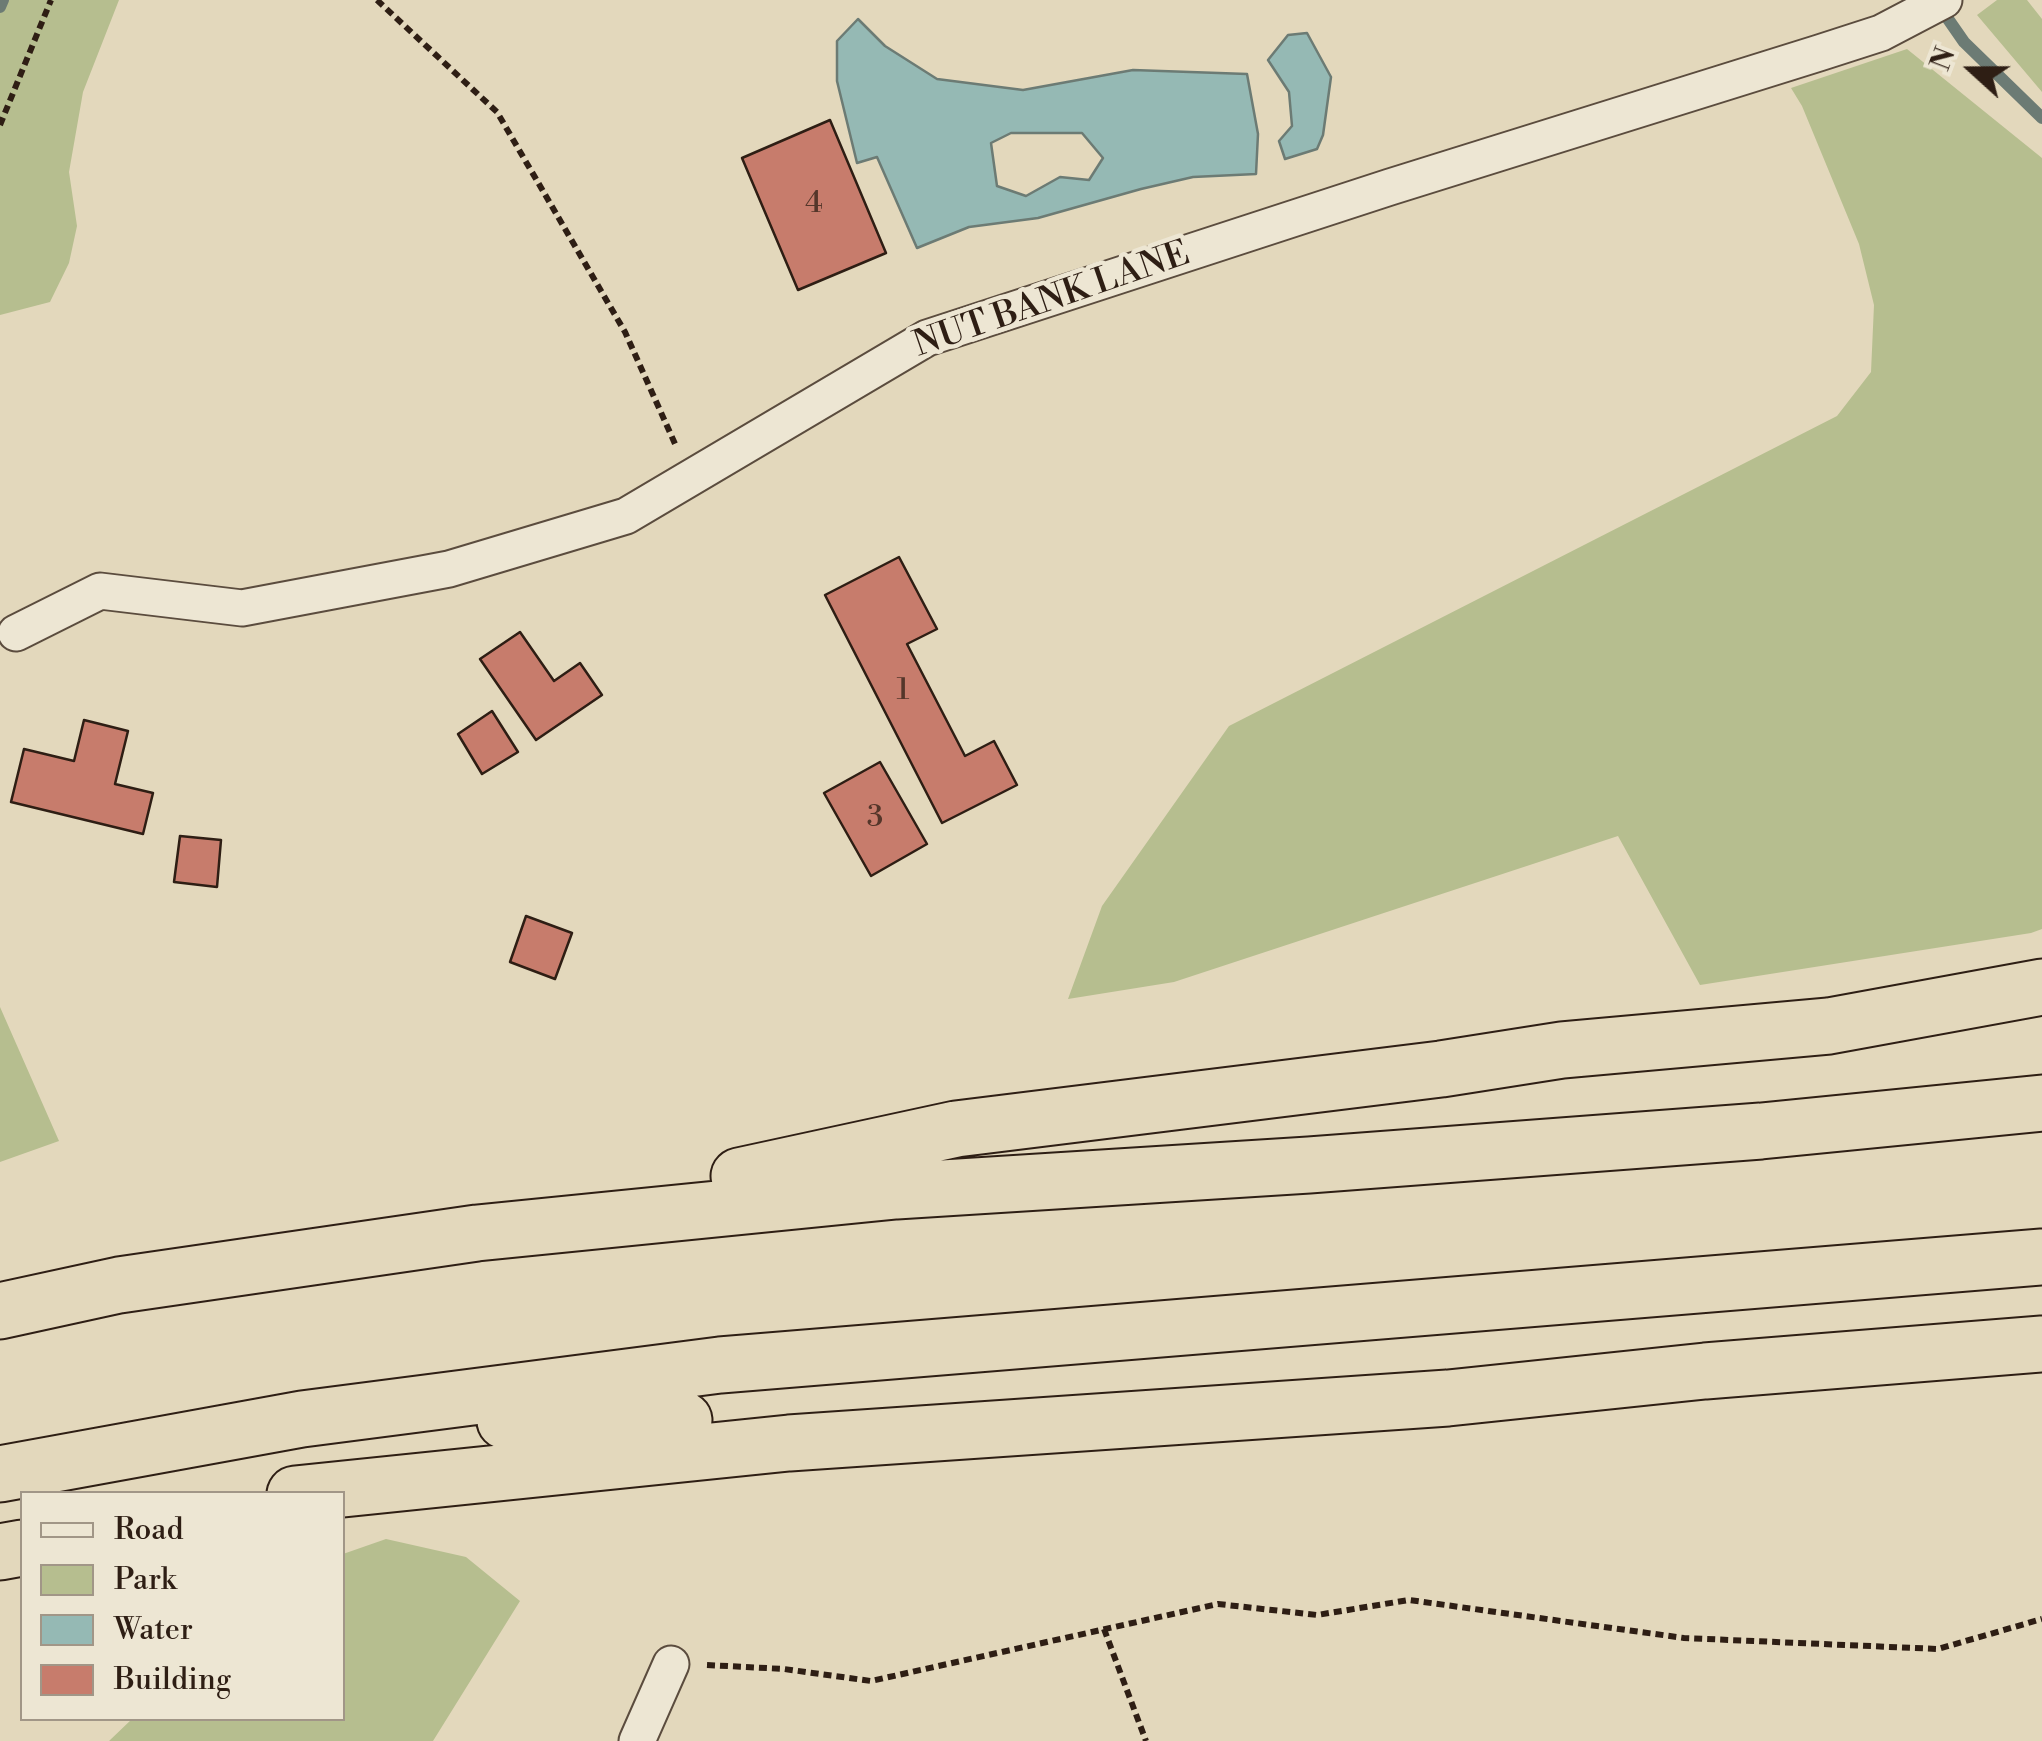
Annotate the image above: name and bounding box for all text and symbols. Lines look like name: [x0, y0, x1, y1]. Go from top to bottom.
north arrow: [1922, 20, 2022, 120]
text: N: [1923, 42, 1964, 76]
house number: 4: [805, 187, 823, 223]
street label: NUT BANK LANE: [909, 234, 1195, 368]
house number: 1: [897, 674, 909, 710]
house number: 3: [867, 801, 883, 837]
legend: [20, 1491, 345, 1721]
text: Road: [114, 1511, 184, 1549]
text: Park: [114, 1561, 176, 1599]
text: Water: [114, 1611, 193, 1649]
text: Building: [114, 1661, 231, 1699]

